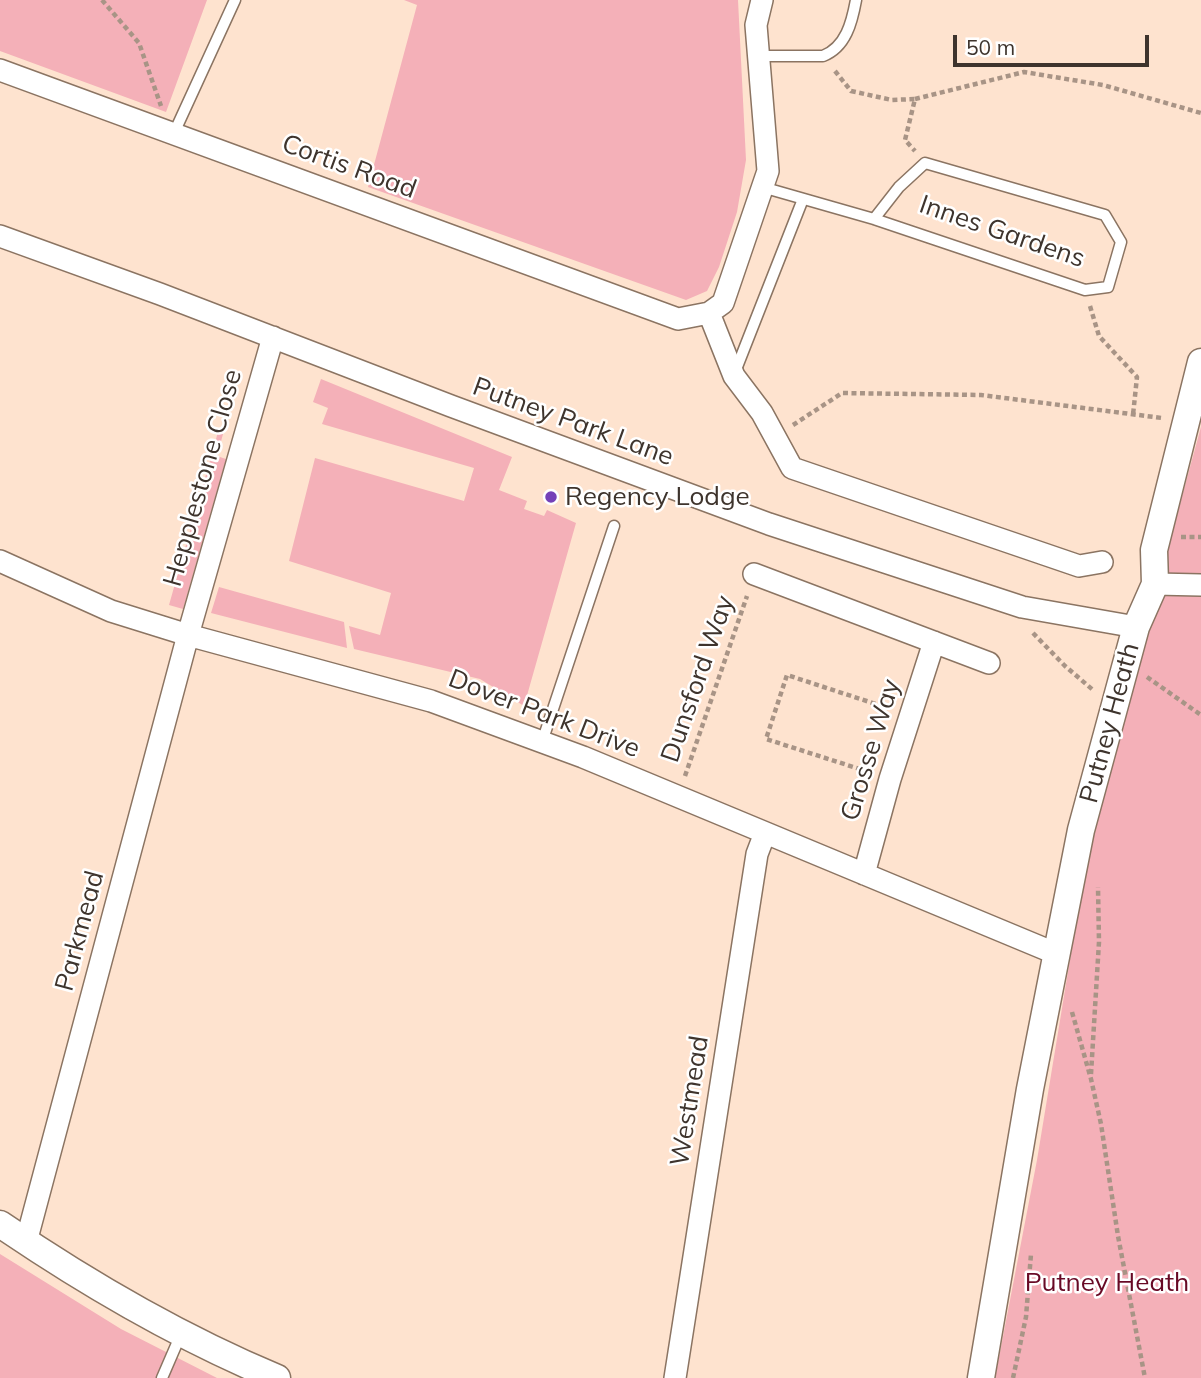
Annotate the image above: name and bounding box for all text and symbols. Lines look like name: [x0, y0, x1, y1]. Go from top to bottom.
scale bar: [956, 21, 1152, 65]
text: 50 m: [966, 34, 1015, 60]
street label: Cortis Road: [278, 128, 420, 206]
street label: Innes Gardens: [915, 189, 1089, 275]
street label: Hepplestone Close: [157, 366, 249, 590]
street label: Putney Park Lane: [468, 371, 678, 473]
place label: Regency Lodge: [565, 481, 750, 513]
marker: Regency Lodge: [543, 489, 559, 505]
street label: Dunsford Way: [655, 592, 741, 766]
street label: Putney Heath: [1074, 639, 1146, 807]
street label: Dover Park Drive: [444, 663, 644, 765]
street label: Grosse Way: [835, 675, 907, 825]
street label: Parkmead: [49, 868, 111, 994]
street label: Westmead: [664, 1034, 716, 1168]
park label: Putney Heath: [1025, 1267, 1189, 1299]

